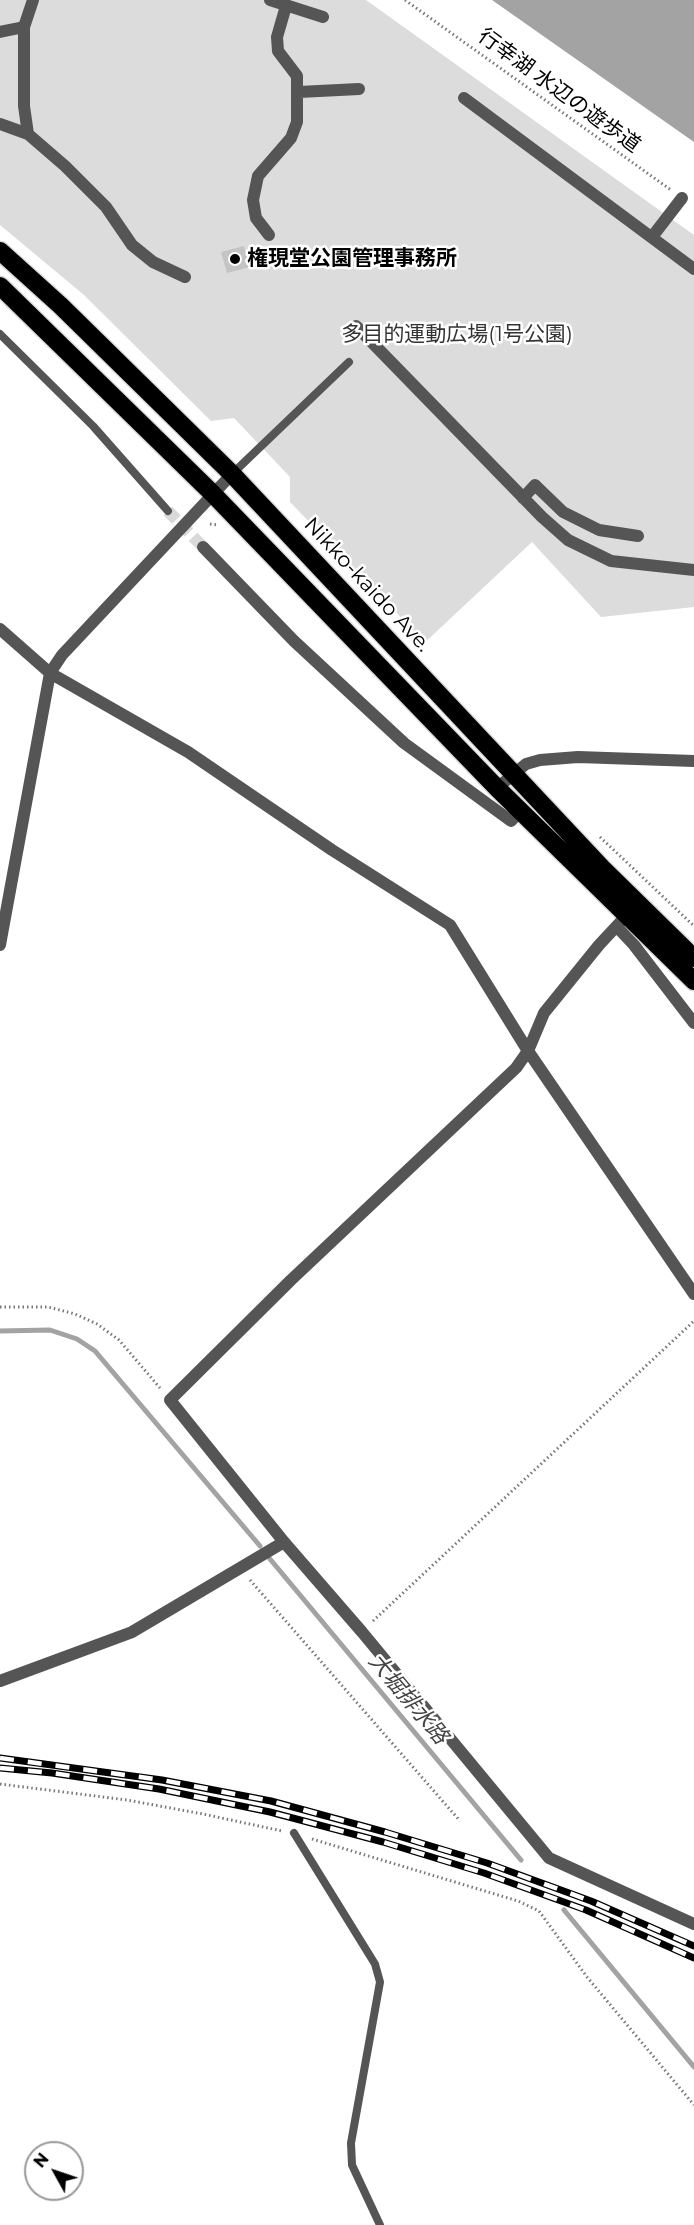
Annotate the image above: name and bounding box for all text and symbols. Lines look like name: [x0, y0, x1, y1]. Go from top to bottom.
street label: 行幸湖 水辺の遊歩道: [473, 24, 645, 158]
place label: 権現堂公園管理事務所: [247, 246, 457, 272]
marker: 権現堂公園管理事務所: [228, 252, 242, 266]
park label: 多目的運動広場(1号公園): [341, 322, 573, 348]
street label: Nikko-kaido Ave.: [298, 512, 436, 658]
water label: 大堀排水路: [363, 1648, 453, 1750]
north arrow: [24, 2141, 84, 2201]
text: N: [30, 2149, 53, 2171]

